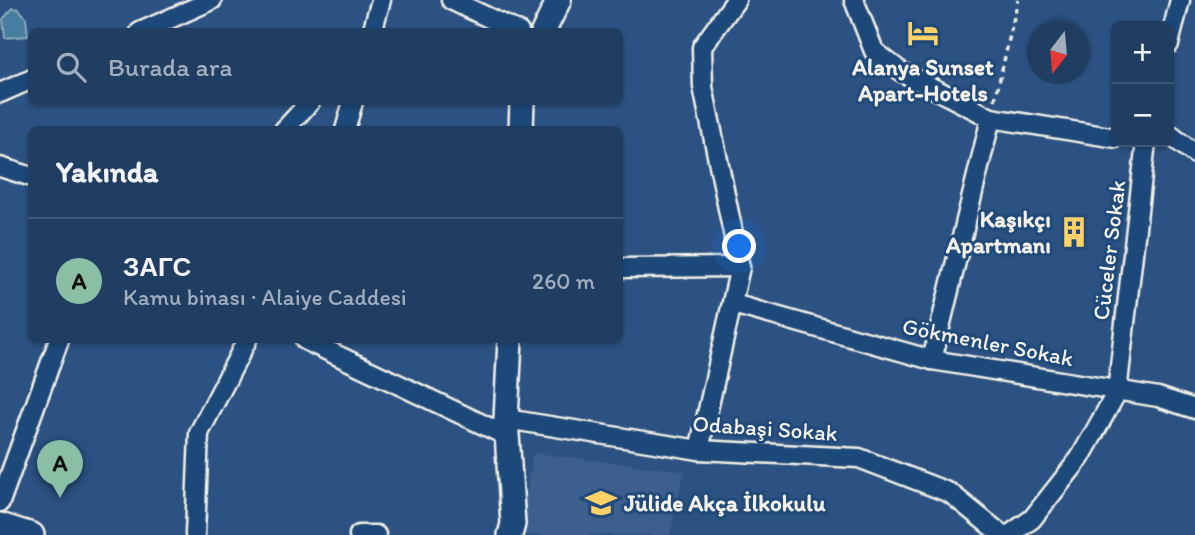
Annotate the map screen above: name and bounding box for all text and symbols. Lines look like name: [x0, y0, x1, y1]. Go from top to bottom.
hotel icon: Alanya Sunset Apart-Hotels: [906, 16, 940, 50]
north arrow: [1027, 21, 1090, 84]
map controls: [1111, 21, 1174, 147]
button: +: [1111, 21, 1174, 84]
search box: [28, 28, 623, 105]
icon: search: [52, 48, 90, 86]
text: Burada ara: [108, 51, 232, 83]
place label: Alanya Sunset Apart-Hotels: [851, 53, 994, 107]
button: −: [1111, 84, 1174, 147]
text: Yakında: [56, 153, 158, 190]
street label: Cüceler Sokak: [1087, 178, 1132, 322]
place label: Kaşıkçı Apartmanı: [945, 205, 1051, 259]
building icon: Kaşıkçı Apartmanı: [1057, 215, 1091, 249]
your location: [722, 229, 756, 263]
text: ЗАГС: [123, 251, 191, 283]
text: A: [72, 267, 86, 295]
text: 260 m: [532, 267, 595, 295]
text: Kamu binası · Alaiye Caddesi: [123, 283, 407, 311]
street label: Gökmenler Sokak: [900, 312, 1076, 372]
street label: Odabaşi Sokak: [692, 409, 839, 447]
pin: A: [37, 440, 83, 498]
school or university icon: Jülide Akça İlkokulu: [584, 486, 618, 520]
place label: Jülide Akça İlkokulu: [623, 489, 826, 517]

